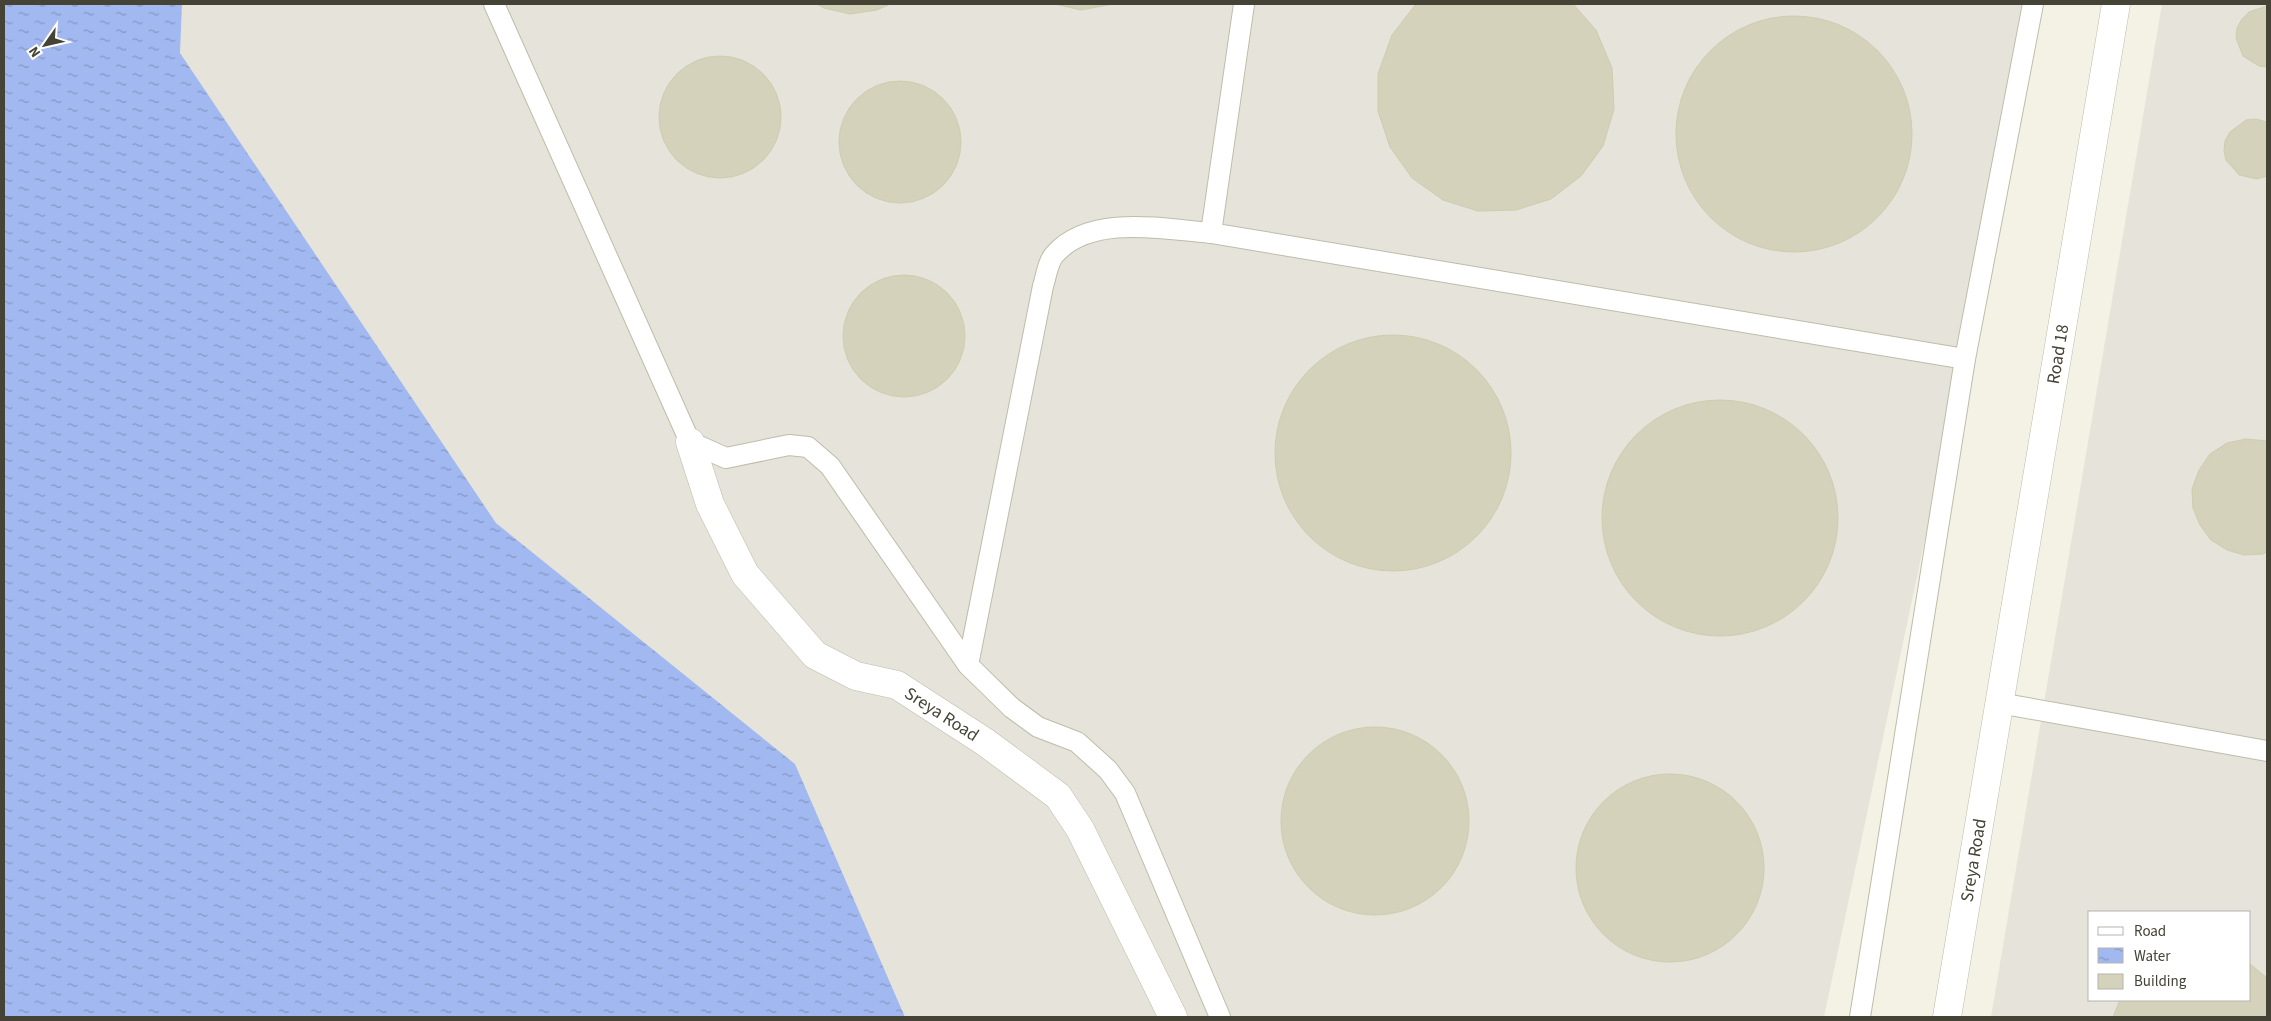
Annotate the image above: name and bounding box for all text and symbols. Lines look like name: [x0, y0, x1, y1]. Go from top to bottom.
north arrow: [20, 20, 70, 70]
text: N: [24, 42, 46, 61]
street label: Road 18: [2040, 322, 2075, 386]
street label: Sreya Road: [900, 681, 984, 747]
street label: Sreya Road: [1954, 817, 1992, 904]
legend: [2088, 911, 2251, 1001]
text: Road: [2134, 921, 2166, 942]
text: Water: [2134, 946, 2171, 967]
text: Building: [2134, 971, 2187, 992]

